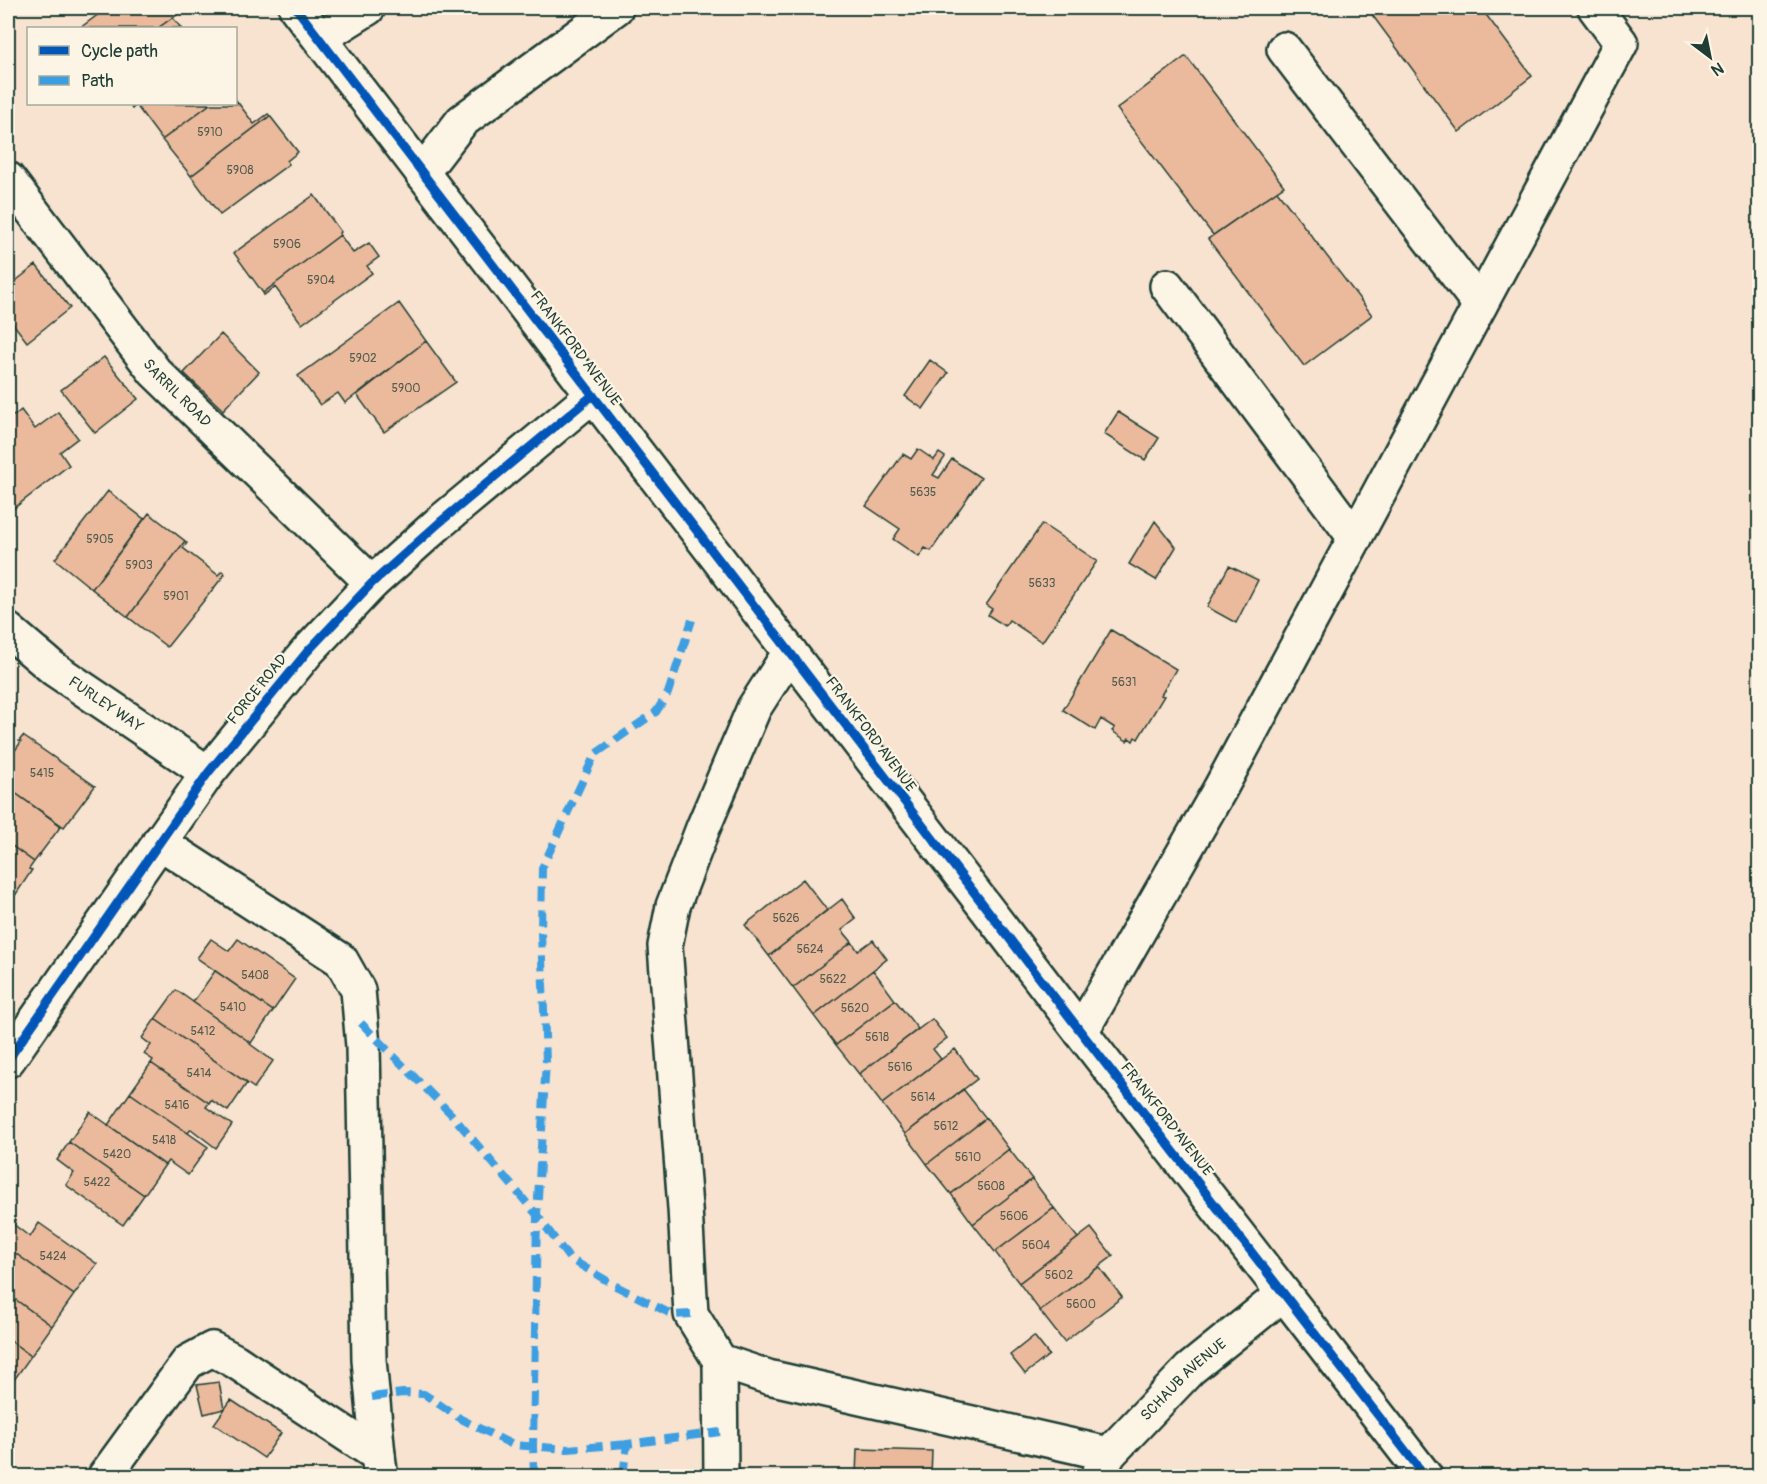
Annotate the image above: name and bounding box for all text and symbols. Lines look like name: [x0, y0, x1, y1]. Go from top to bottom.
legend: [27, 27, 237, 105]
north arrow: [1680, 27, 1740, 87]
text: Cycle path: [81, 40, 158, 63]
text: N: [1707, 58, 1727, 80]
text: Path: [81, 70, 114, 93]
house number: 5910: [197, 125, 223, 140]
house number: 5908: [227, 163, 253, 178]
house number: 5906: [273, 237, 301, 252]
house number: 5904: [307, 273, 335, 288]
street label: FRANKFORD AVENUE: [526, 287, 625, 410]
house number: 5902: [349, 351, 377, 366]
street label: SARRIL ROAD: [138, 355, 215, 431]
house number: 5900: [391, 381, 421, 396]
house number: 5635: [910, 485, 936, 500]
house number: 5905: [86, 532, 114, 547]
house number: 5903: [125, 558, 153, 573]
house number: 5633: [1029, 576, 1056, 591]
house number: 5901: [163, 589, 189, 604]
street label: FORCE ROAD: [223, 650, 291, 728]
street label: FURLEY WAY: [65, 672, 147, 737]
street label: FRANKFORD AVENUE: [821, 673, 920, 796]
house number: 5631: [1112, 675, 1136, 690]
house number: 5415: [30, 766, 54, 781]
house number: 5626: [772, 911, 800, 926]
house number: 5624: [796, 942, 824, 957]
house number: 5408: [241, 968, 269, 983]
house number: 5622: [820, 972, 847, 987]
house number: 5410: [220, 1000, 246, 1015]
house number: 5620: [841, 1001, 869, 1016]
house number: 5412: [191, 1024, 216, 1039]
house number: 5618: [865, 1030, 889, 1045]
street label: FRANKFORD AVENUE: [1116, 1059, 1217, 1180]
house number: 5616: [887, 1060, 913, 1075]
house number: 5414: [186, 1066, 212, 1081]
house number: 5614: [910, 1090, 936, 1105]
house number: 5416: [164, 1098, 190, 1113]
house number: 5612: [934, 1119, 959, 1134]
house number: 5418: [152, 1133, 176, 1148]
house number: 5420: [103, 1147, 131, 1162]
house number: 5610: [955, 1150, 981, 1165]
house number: 5422: [84, 1175, 111, 1190]
house number: 5608: [977, 1179, 1005, 1194]
house number: 5606: [1000, 1209, 1028, 1224]
house number: 5604: [1022, 1238, 1050, 1253]
house number: 5424: [39, 1249, 67, 1264]
house number: 5602: [1045, 1268, 1073, 1283]
house number: 5600: [1066, 1297, 1096, 1312]
street label: SCHAUB AVENUE: [1137, 1334, 1231, 1425]

